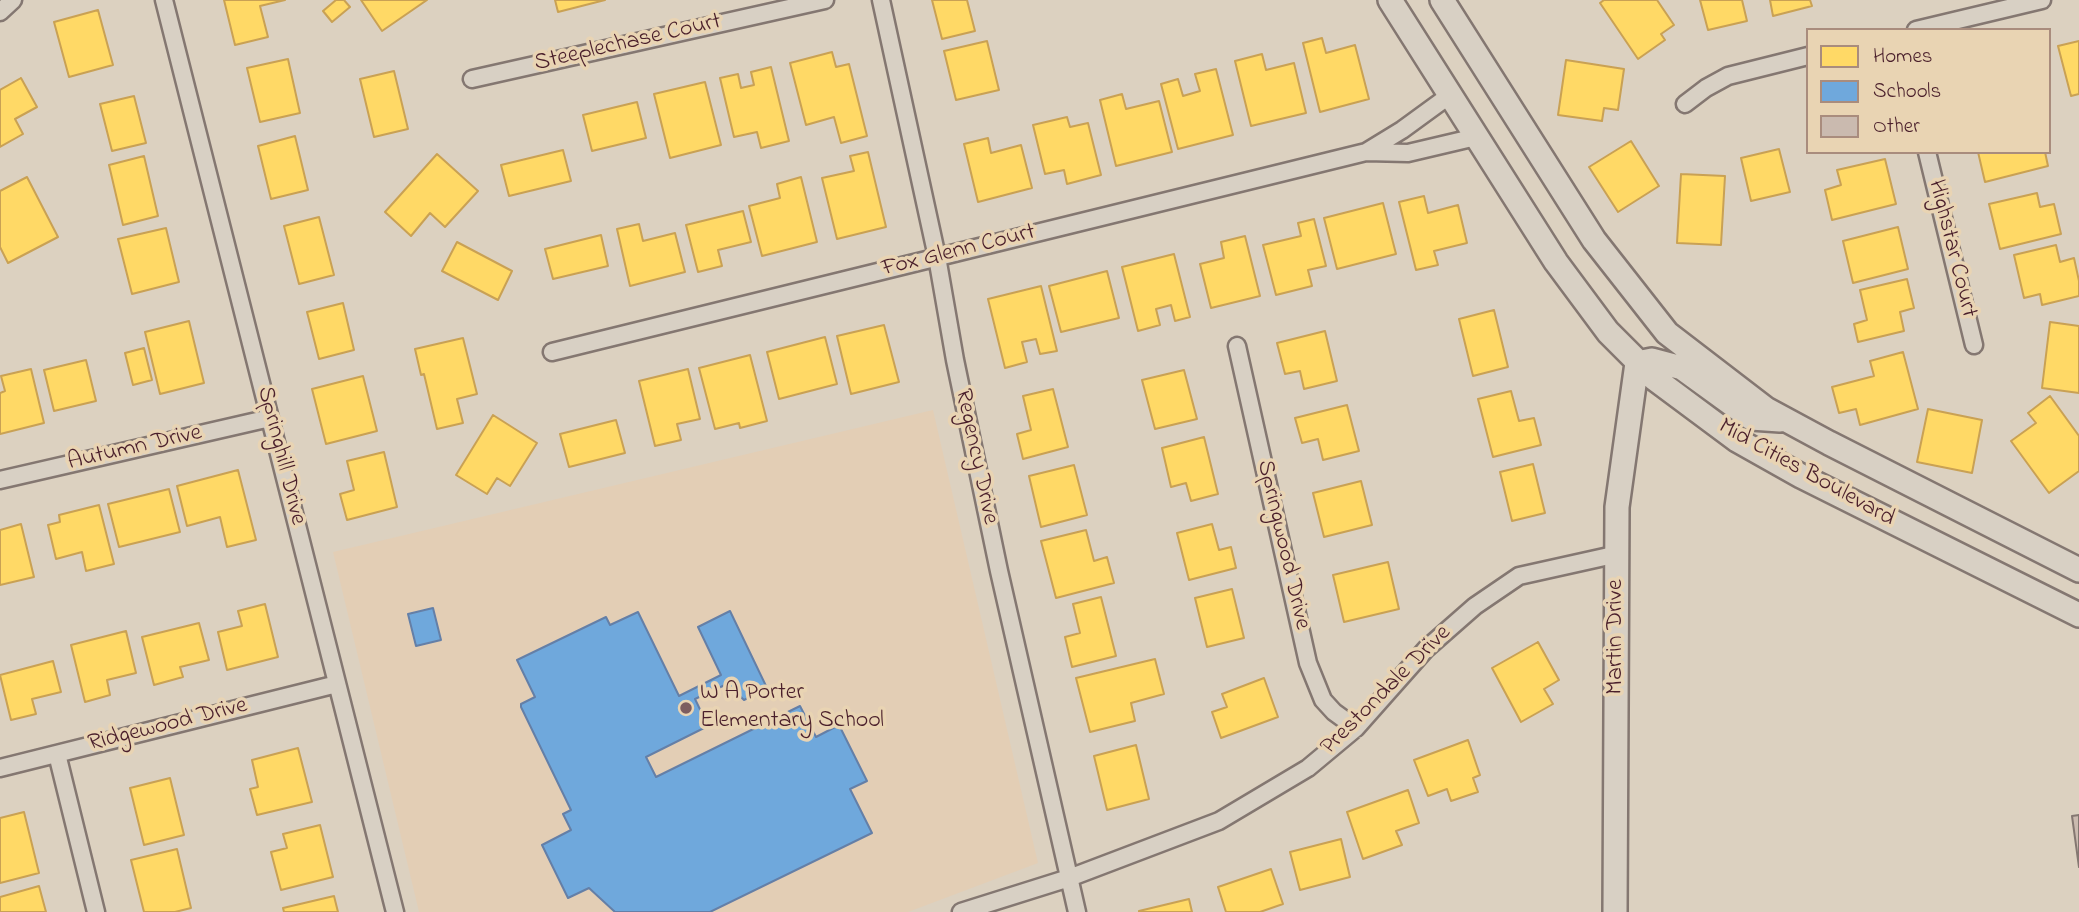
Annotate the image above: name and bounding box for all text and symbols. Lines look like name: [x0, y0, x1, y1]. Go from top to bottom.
street label: Steeplechase Court: [532, 8, 724, 80]
legend: [1806, 28, 2051, 154]
text: Homes: [1873, 42, 1933, 72]
text: Schools: [1873, 77, 1941, 107]
text: Other: [1873, 112, 1920, 142]
street label: Highstar Court: [1920, 177, 1982, 321]
street label: Fox Glenn Court: [879, 219, 1039, 285]
street label: Springhill Drive: [249, 384, 311, 528]
street label: Regency Drive: [947, 387, 1003, 527]
street label: Mid Cities Boulevard: [1713, 414, 1899, 534]
street label: Autumn Drive: [65, 420, 205, 478]
street label: Springwood Drive: [1249, 458, 1315, 632]
street label: Martin Drive: [1603, 579, 1631, 695]
street label: Prestondale Drive: [1316, 620, 1458, 762]
place label: W A Porter Elementary School: [700, 680, 884, 736]
street label: Ridgewood Drive: [86, 692, 250, 760]
marker: W A Porter Elementary School: [678, 700, 694, 716]

